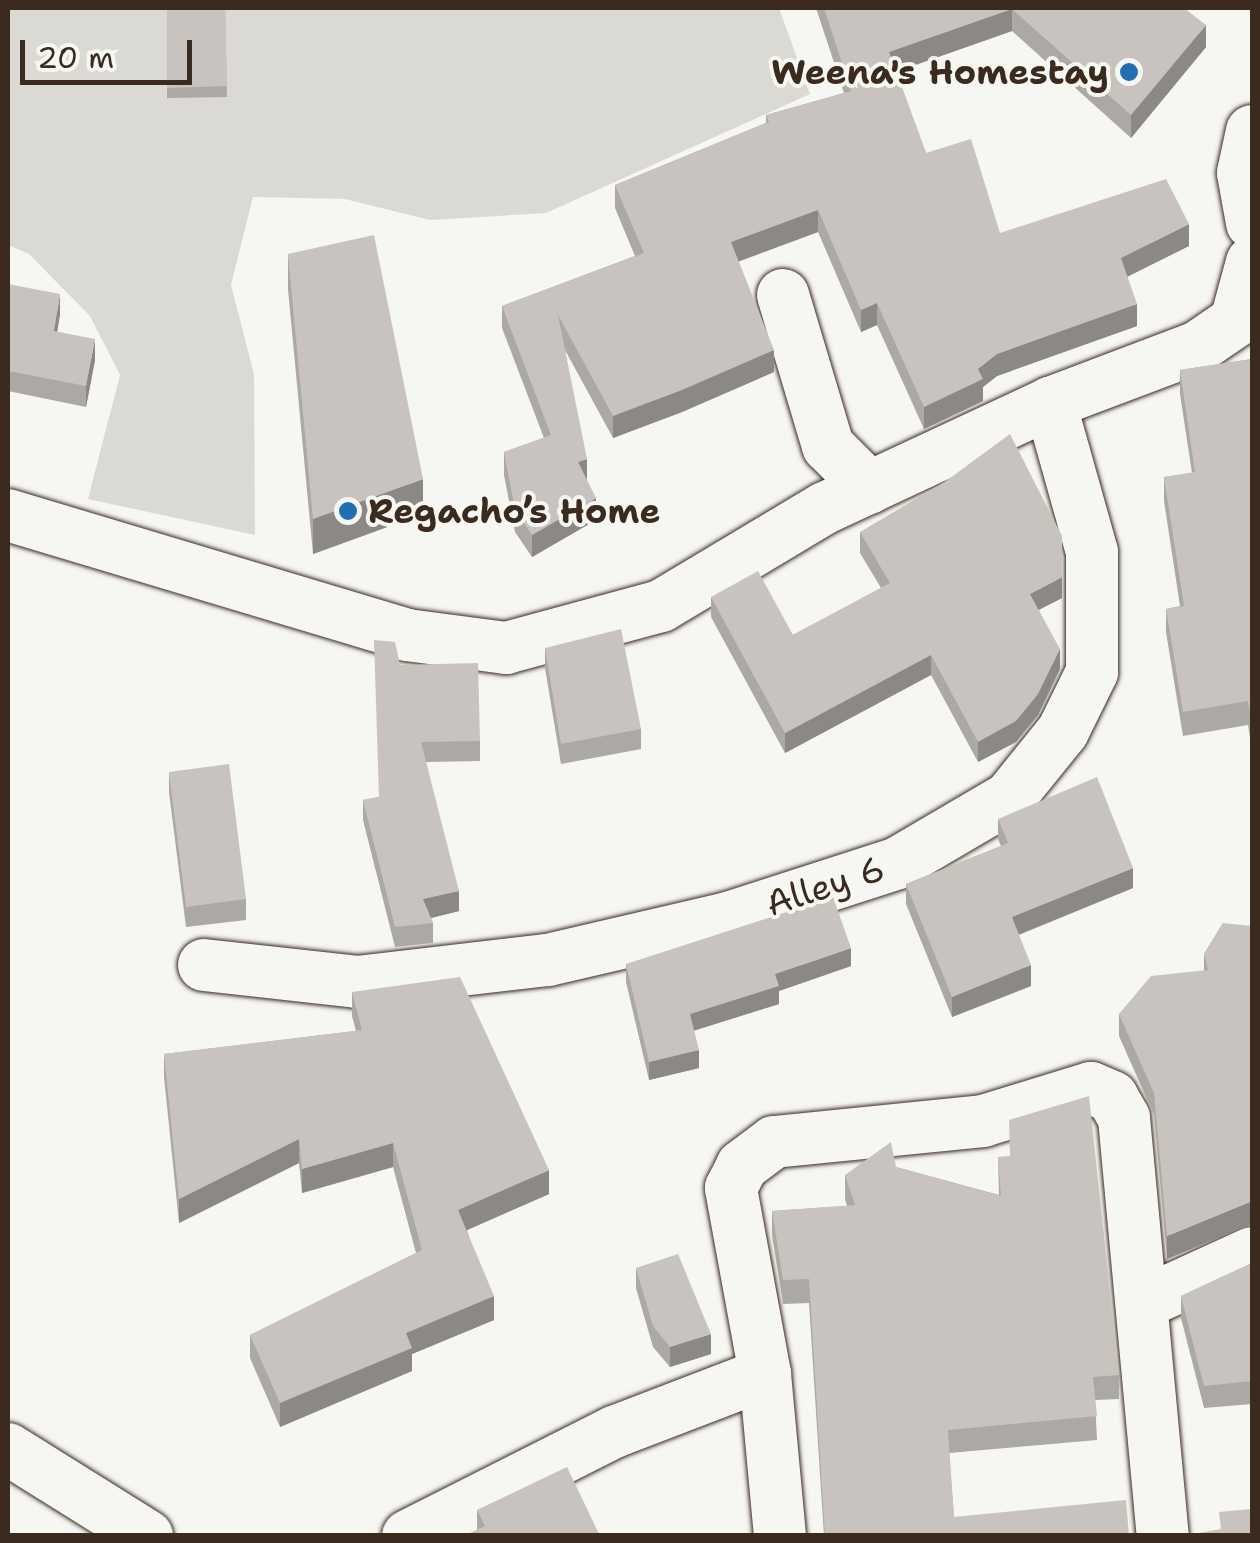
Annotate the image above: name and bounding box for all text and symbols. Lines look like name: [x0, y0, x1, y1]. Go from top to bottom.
scale bar: [25, 20, 198, 82]
text: 20 m: [37, 37, 114, 78]
place label: Weena's Homestay: [771, 51, 1109, 93]
marker: Weena's Homestay: [1118, 61, 1140, 83]
place label: Regacho’s Home: [368, 490, 660, 532]
marker: Regacho’s Home: [337, 500, 359, 522]
street label: Alley 6: [760, 847, 890, 925]

